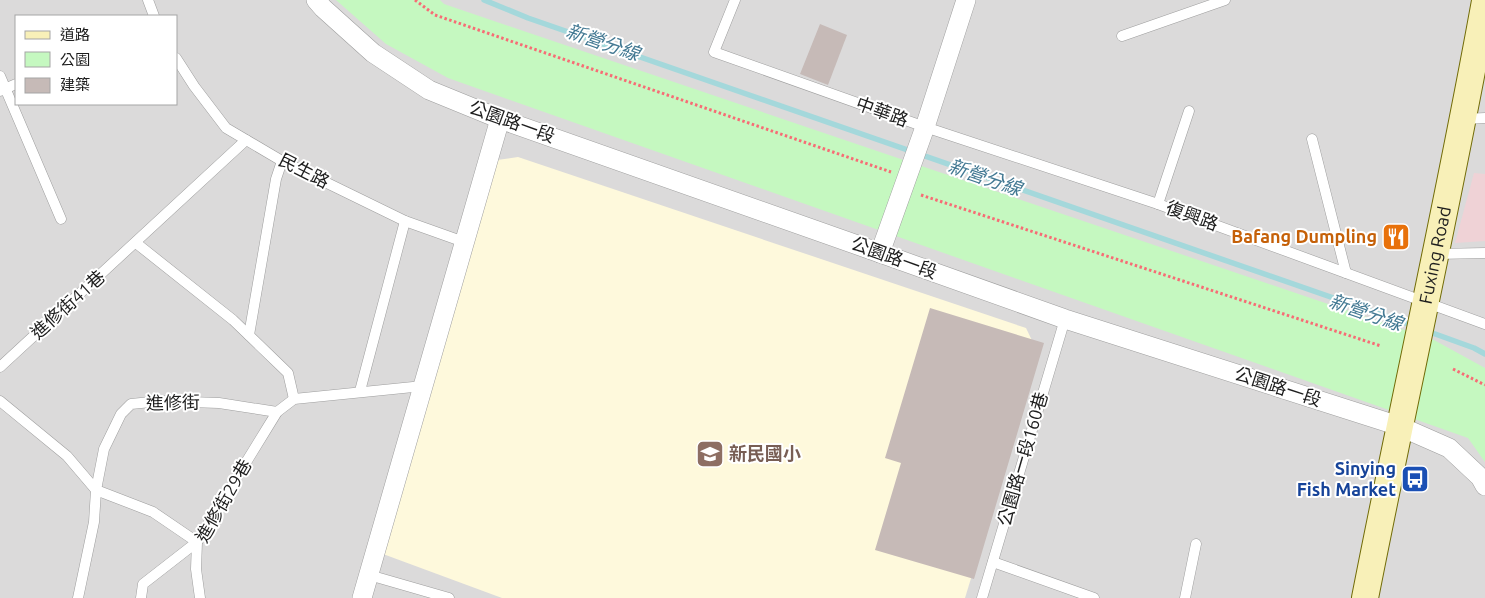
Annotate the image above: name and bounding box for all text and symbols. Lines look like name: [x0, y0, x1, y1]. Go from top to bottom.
legend: [15, 15, 178, 105]
water label: 新營分線: [563, 19, 644, 65]
text: 道路: [60, 26, 90, 43]
text: 公園: [60, 51, 90, 68]
text: 建築: [60, 76, 90, 93]
street label: 中華路: [854, 92, 911, 130]
street label: 公園路一段: [467, 96, 558, 146]
street label: 民生路: [276, 149, 333, 191]
water label: 新營分線: [945, 154, 1026, 200]
street label: 復興路: [1164, 196, 1221, 234]
street label: Fuxing Road: [1415, 204, 1454, 306]
restaurant icon: Bafang Dumpling: [1381, 222, 1411, 252]
place label: Bafang Dumpling: [1231, 226, 1377, 246]
street label: 公園路一段: [849, 232, 940, 282]
street label: 進修街41巷: [26, 266, 108, 343]
water label: 新營分線: [1326, 289, 1407, 335]
street label: 公園路一段: [1232, 363, 1324, 409]
street label: 公園路一段160巷: [993, 389, 1051, 528]
street label: 進修街: [146, 392, 200, 412]
school or university icon: 新民國小: [695, 439, 725, 469]
place label: 新民國小: [729, 443, 801, 463]
street label: 進修街29巷: [191, 456, 255, 545]
place label: Sinying Fish Market: [1297, 458, 1396, 499]
bus stop icon: Sinying Fish Market: [1400, 464, 1430, 494]

